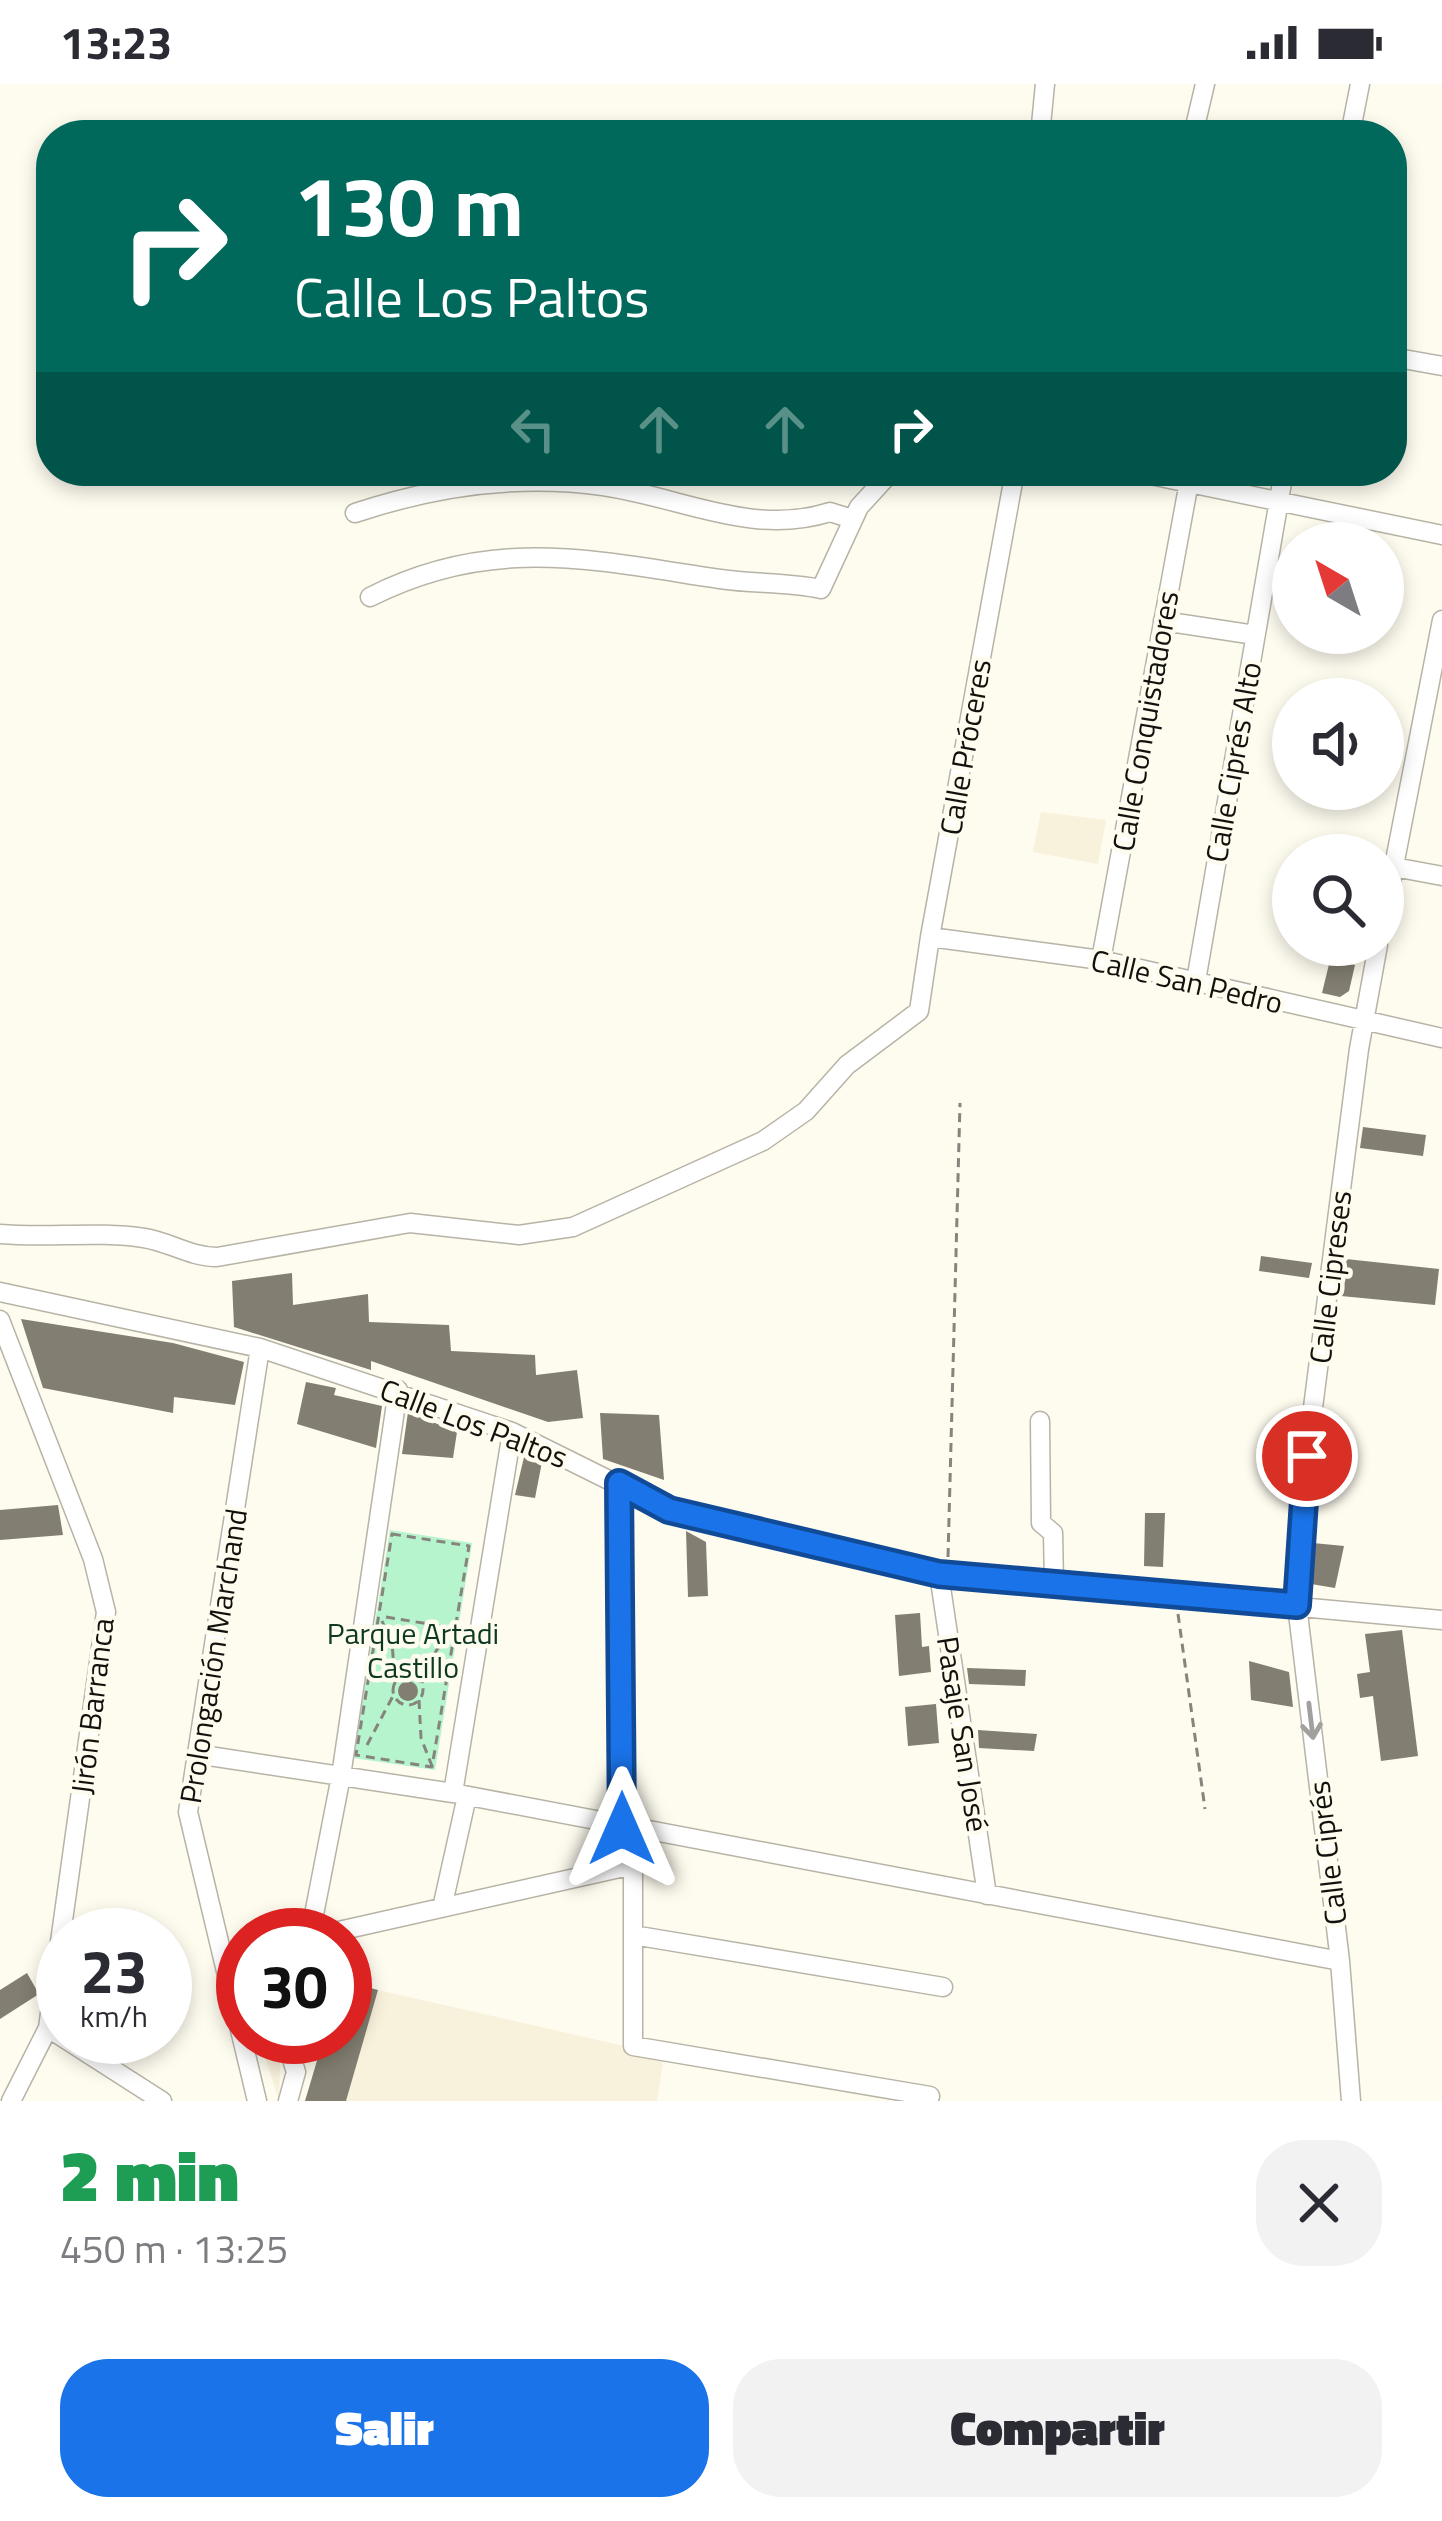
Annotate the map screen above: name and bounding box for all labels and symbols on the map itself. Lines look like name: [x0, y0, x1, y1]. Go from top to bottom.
north arrow: [1272, 522, 1404, 654]
street label: Calle Conquistadores: [1099, 587, 1191, 855]
street label: Calle Próceres: [927, 655, 1003, 839]
street label: Calle Ciprés Alto: [1193, 658, 1273, 866]
street label: Calle San Pedro: [1087, 937, 1287, 1025]
street label: Calle Cipreses: [1297, 1188, 1363, 1366]
street label: Calle Los Paltos: [374, 1366, 574, 1480]
pin: [1256, 1405, 1358, 1507]
street label: Prolongación Marchand: [167, 1505, 259, 1807]
park label: Parque Artadi Castillo: [327, 1610, 499, 1690]
street label: Jirón Barranca: [58, 1615, 126, 1797]
street label: Pasaje San José: [925, 1633, 1001, 1835]
one-way arrow: [1301, 1701, 1323, 1740]
position arrow: [559, 1766, 685, 1892]
street label: Calle Ciprés: [1295, 1778, 1359, 1928]
speed limit sign: 30: [216, 1908, 372, 2064]

